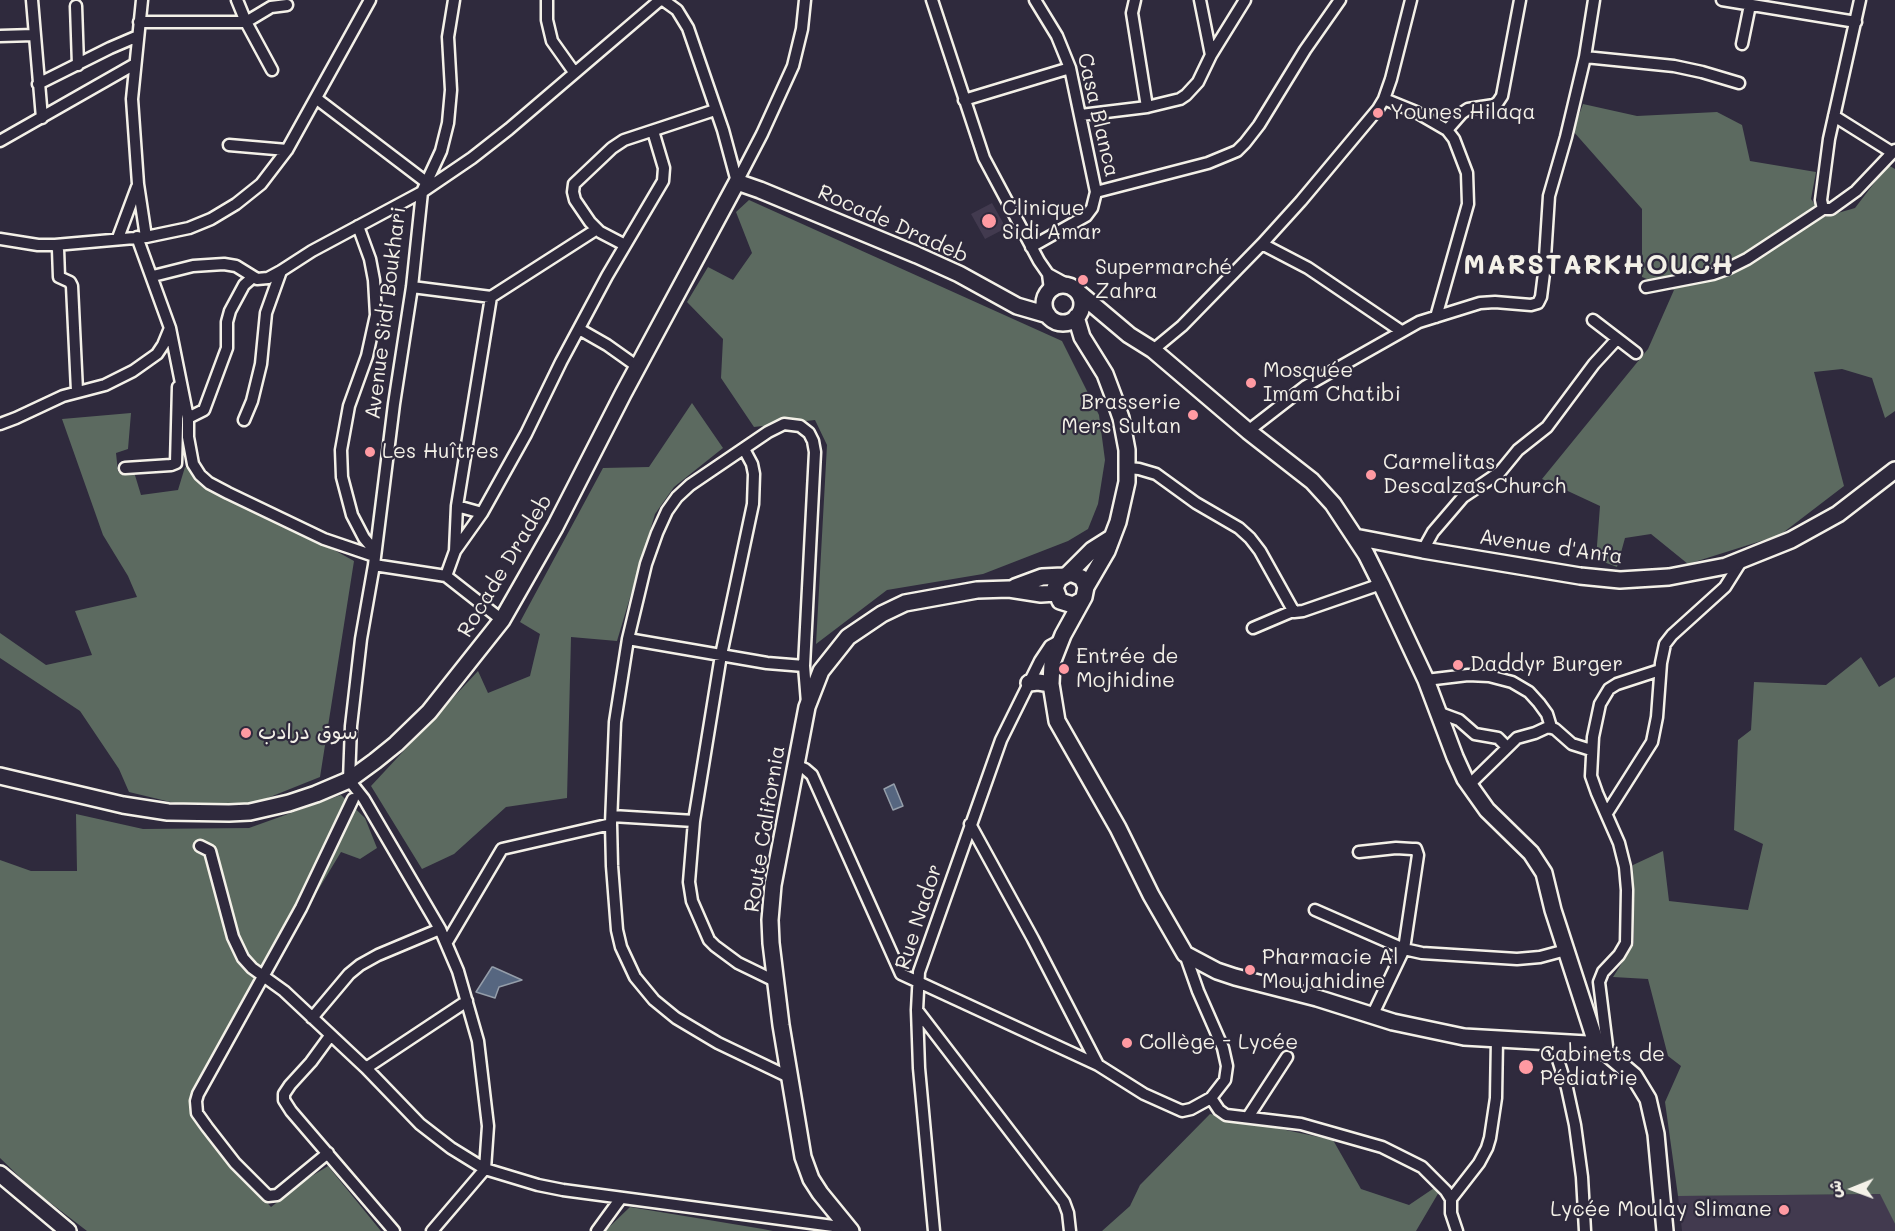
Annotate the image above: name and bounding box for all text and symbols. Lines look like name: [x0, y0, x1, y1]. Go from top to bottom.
street label: Casa Blanca: [1071, 51, 1125, 179]
place label: Younes Hilaqa: [1390, 100, 1536, 126]
marker: Younes Hilaqa: [1371, 106, 1385, 120]
street label: Rocade Dradeb: [814, 180, 972, 268]
place label: Clinique Sidi Amar: [1002, 196, 1102, 246]
street label: Avenue Sidi Boukhari: [360, 205, 412, 421]
marker: Clinique Sidi Amar: [980, 212, 998, 230]
district label: MARSTARKHOUCH: [1463, 250, 1735, 282]
place label: Supermarché Zahra: [1095, 255, 1232, 305]
marker: Supermarché Zahra: [1076, 273, 1090, 287]
place label: Mosquée Imam Chatibi: [1263, 358, 1401, 408]
marker: Mosquée Imam Chatibi: [1244, 376, 1258, 390]
place label: Brasserie Mers Sultan: [1061, 390, 1181, 440]
marker: Brasserie Mers Sultan: [1186, 408, 1200, 422]
place label: Les Huîtres: [382, 439, 499, 465]
marker: Les Huîtres: [363, 445, 377, 459]
place label: Carmelitas Descalzas Church: [1383, 450, 1566, 500]
marker: Carmelitas Descalzas Church: [1364, 468, 1378, 482]
street label: Rocade Dradeb: [452, 490, 558, 642]
street label: Avenue d'Anfa: [1478, 524, 1624, 570]
place label: Entrée de Mojhidine: [1076, 644, 1178, 694]
place label: Daddyr Burger: [1470, 652, 1623, 678]
marker: Daddyr Burger: [1451, 658, 1465, 672]
marker: Entrée de Mojhidine: [1057, 662, 1071, 676]
place label: سوق درادب: [258, 720, 358, 746]
marker: سوق درادب: [239, 726, 253, 740]
street label: Route California: [739, 744, 791, 914]
street label: Rue Nador: [890, 861, 948, 973]
place label: Pharmacie Al Moujahidine: [1262, 945, 1398, 995]
marker: Pharmacie Al Moujahidine: [1243, 963, 1257, 977]
place label: Collège - Lycée: [1139, 1030, 1298, 1056]
marker: Collège - Lycée: [1120, 1036, 1134, 1050]
place label: Cabinets de Pédiatrie: [1540, 1042, 1665, 1092]
marker: Cabinets de Pédiatrie: [1517, 1058, 1535, 1076]
north arrow: [1823, 1159, 1883, 1219]
text: ش: [1824, 1180, 1845, 1198]
place label: Lycée Moulay Slimane: [1550, 1197, 1772, 1223]
marker: Lycée Moulay Slimane: [1777, 1203, 1791, 1217]

